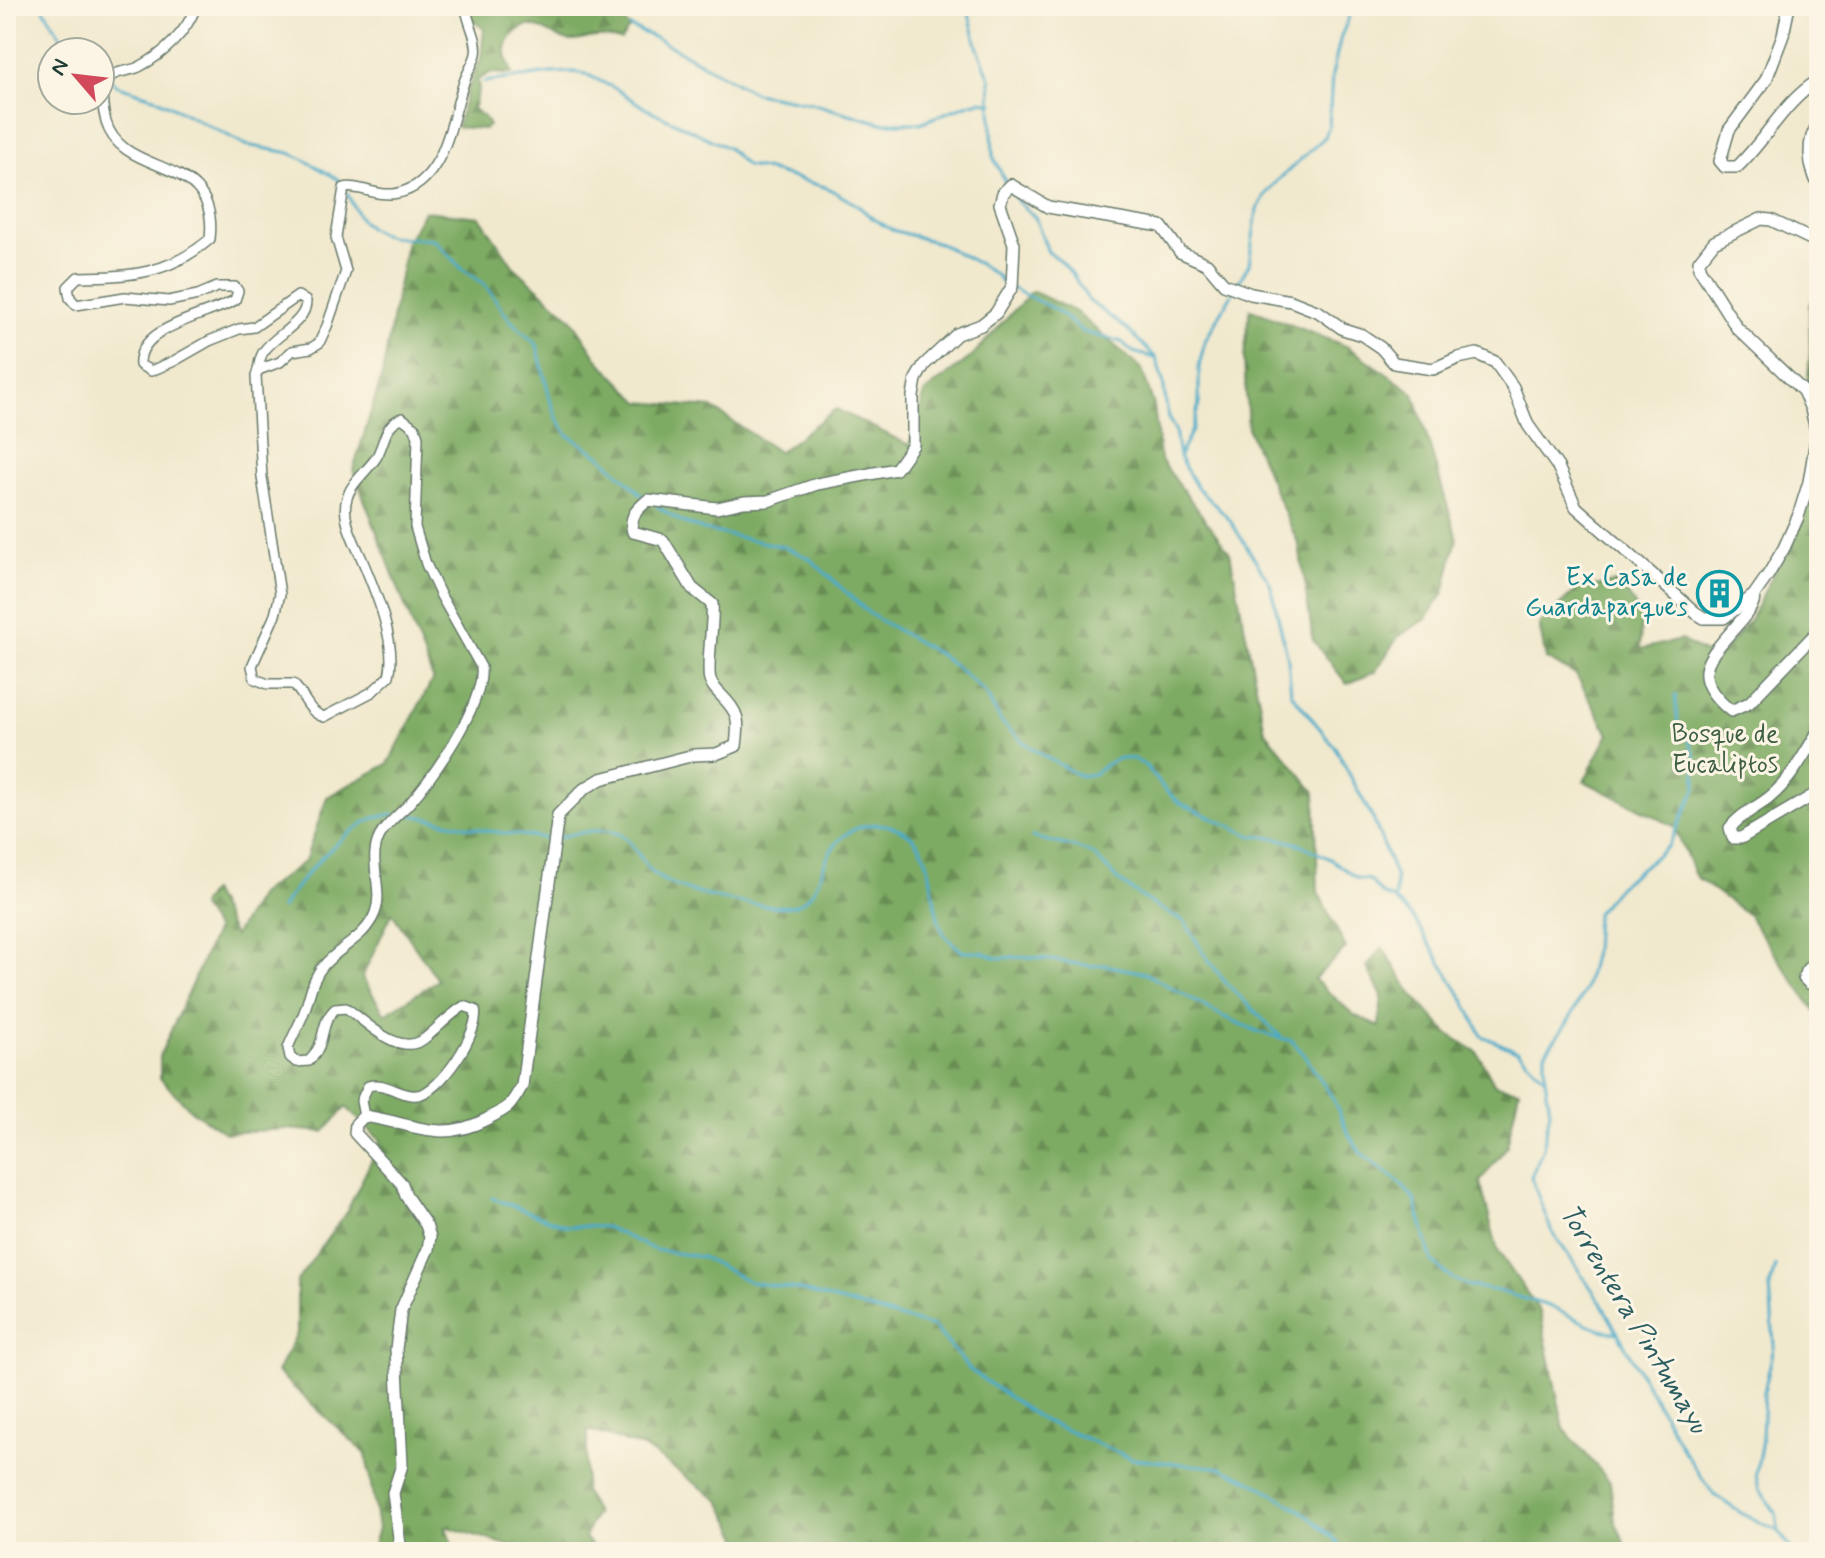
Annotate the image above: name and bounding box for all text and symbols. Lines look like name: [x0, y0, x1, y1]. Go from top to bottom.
north arrow: [36, 36, 116, 116]
text: N: [44, 55, 76, 81]
place label: Ex Casa de Guardaparques: [1525, 561, 1688, 625]
building icon: Ex Casa de Guardaparques: [1695, 569, 1743, 617]
park label: Bosque de Eucaliptos: [1672, 718, 1779, 782]
water label: Torrentera Pintumayu: [1550, 1197, 1717, 1442]

